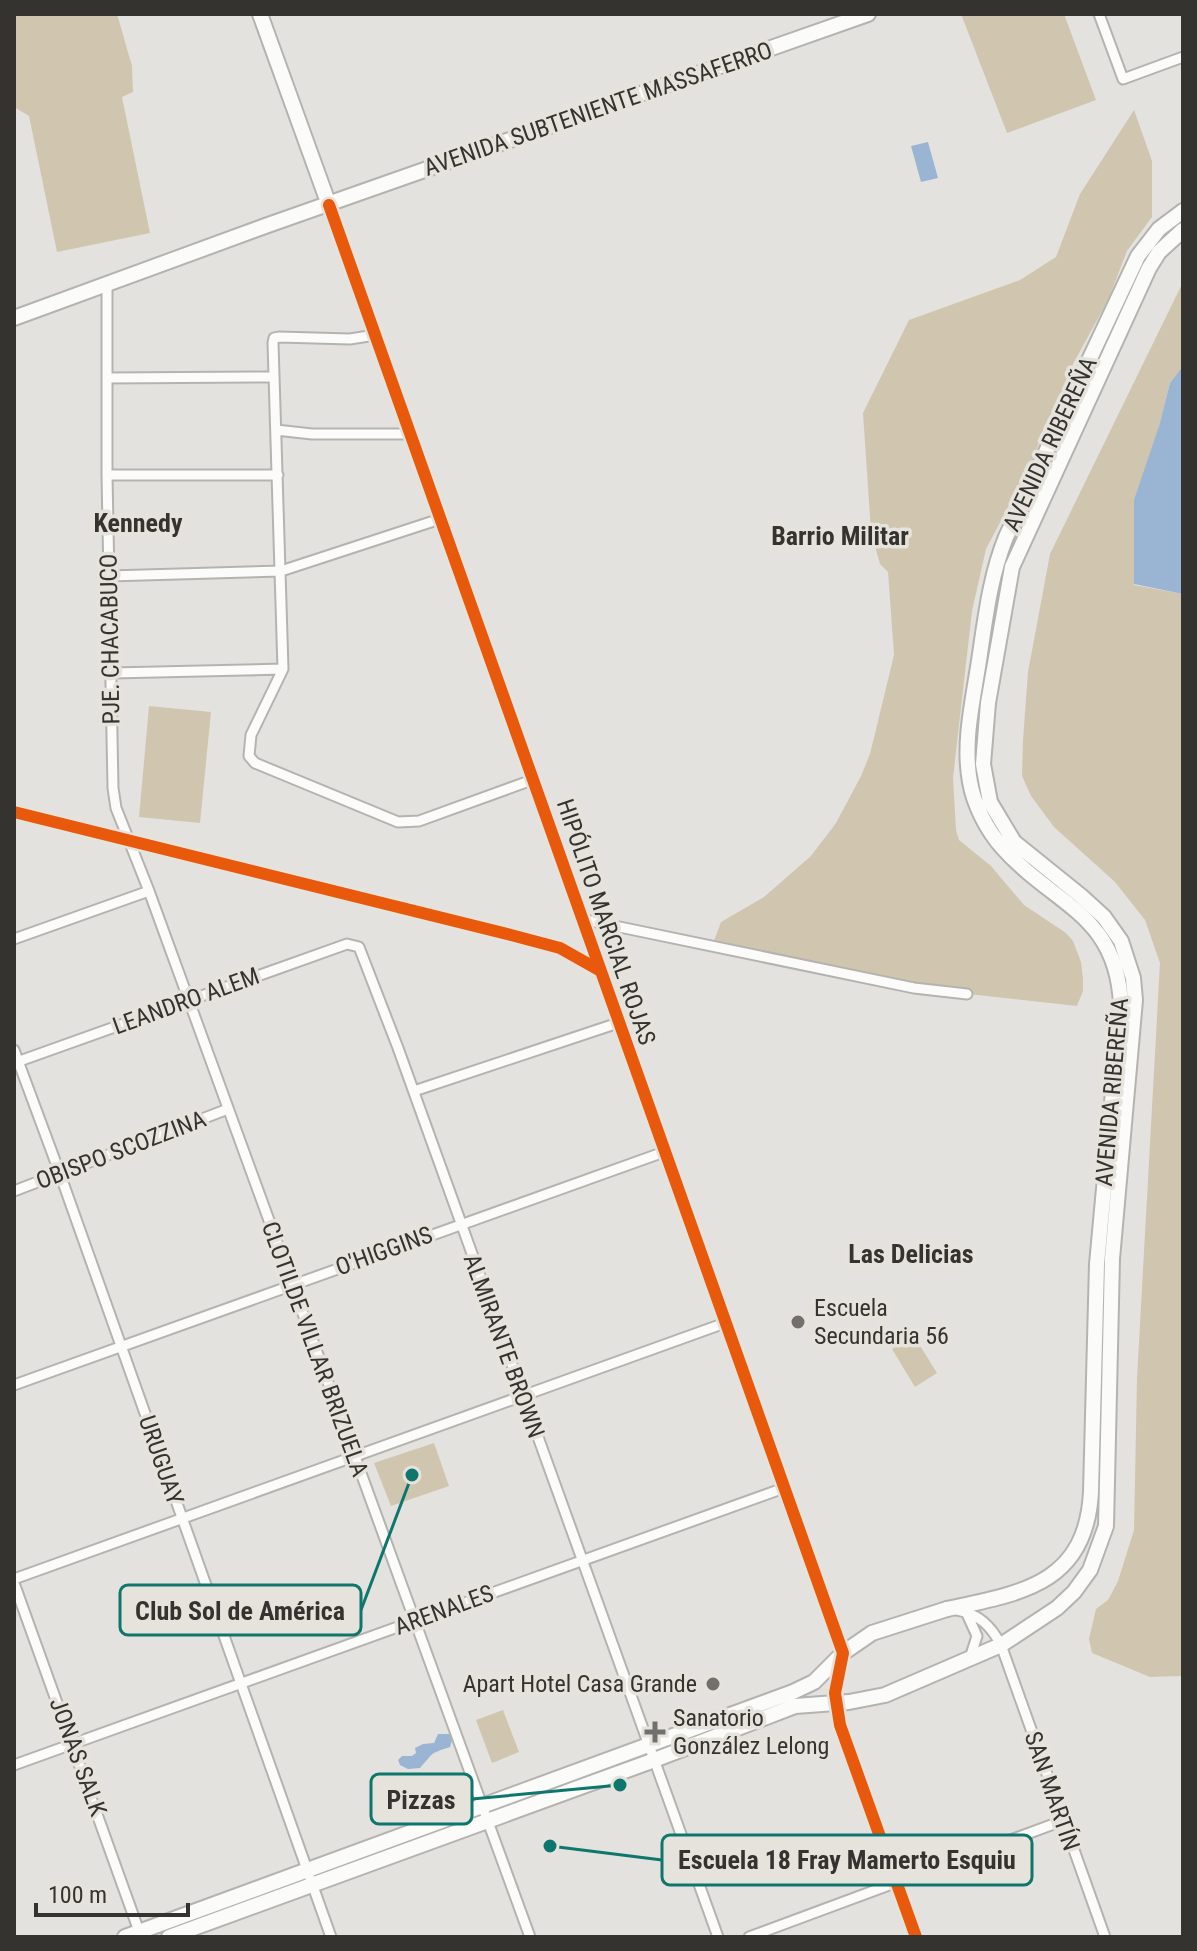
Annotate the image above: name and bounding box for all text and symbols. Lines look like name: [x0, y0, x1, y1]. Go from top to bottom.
street label: AVENIDA SUBTENIENTE MASSAFERRO: [420, 36, 776, 182]
street label: AVENIDA RIBEREÑA: [997, 352, 1103, 536]
district label: Kennedy: [94, 508, 183, 538]
district label: Barrio Militar: [771, 521, 909, 551]
street label: PJE. CHACABUCO: [95, 553, 125, 725]
street label: HIPÓLITO MARCIAL ROJAS: [551, 795, 661, 1049]
street label: LEANDRO ALEM: [109, 962, 263, 1040]
street label: AVENIDA RIBEREÑA: [1090, 996, 1134, 1187]
street label: OBISPO SCOZZINA: [32, 1105, 210, 1195]
street label: CLOTILDE VILLAR BRIZUELA: [256, 1218, 374, 1480]
street label: O'HIGGINS: [332, 1221, 436, 1281]
district label: Las Delicias: [848, 1239, 974, 1269]
street label: ALMIRANTE BROWN: [458, 1250, 550, 1442]
place label: Escuela Secundaria 56: [814, 1294, 949, 1350]
marker: Escuela Secundaria 56: [789, 1313, 807, 1331]
street label: URUGUAY: [133, 1412, 189, 1509]
street label: ARENALES: [391, 1579, 497, 1641]
callout: Club Sol de América: [120, 1585, 361, 1635]
text: Club Sol de América: [135, 1596, 345, 1626]
place label: Apart Hotel Casa Grande: [463, 1670, 697, 1698]
marker: Apart Hotel Casa Grande: [704, 1675, 722, 1693]
street label: JONAS SALK: [44, 1694, 112, 1820]
place label: Sanatorio González Lelong: [673, 1704, 829, 1760]
marker: Sanatorio González Lelong: [644, 1721, 666, 1743]
street label: SAN MARTÍN: [1019, 1728, 1085, 1854]
callout: Pizzas: [371, 1774, 472, 1824]
text: Pizzas: [387, 1785, 455, 1815]
callout: Escuela 18 Fray Mamerto Esquiu: [662, 1835, 1032, 1885]
text: Escuela 18 Fray Mamerto Esquiu: [678, 1845, 1016, 1875]
scale bar: [36, 1867, 188, 1917]
text: 100 m: [48, 1881, 107, 1909]

